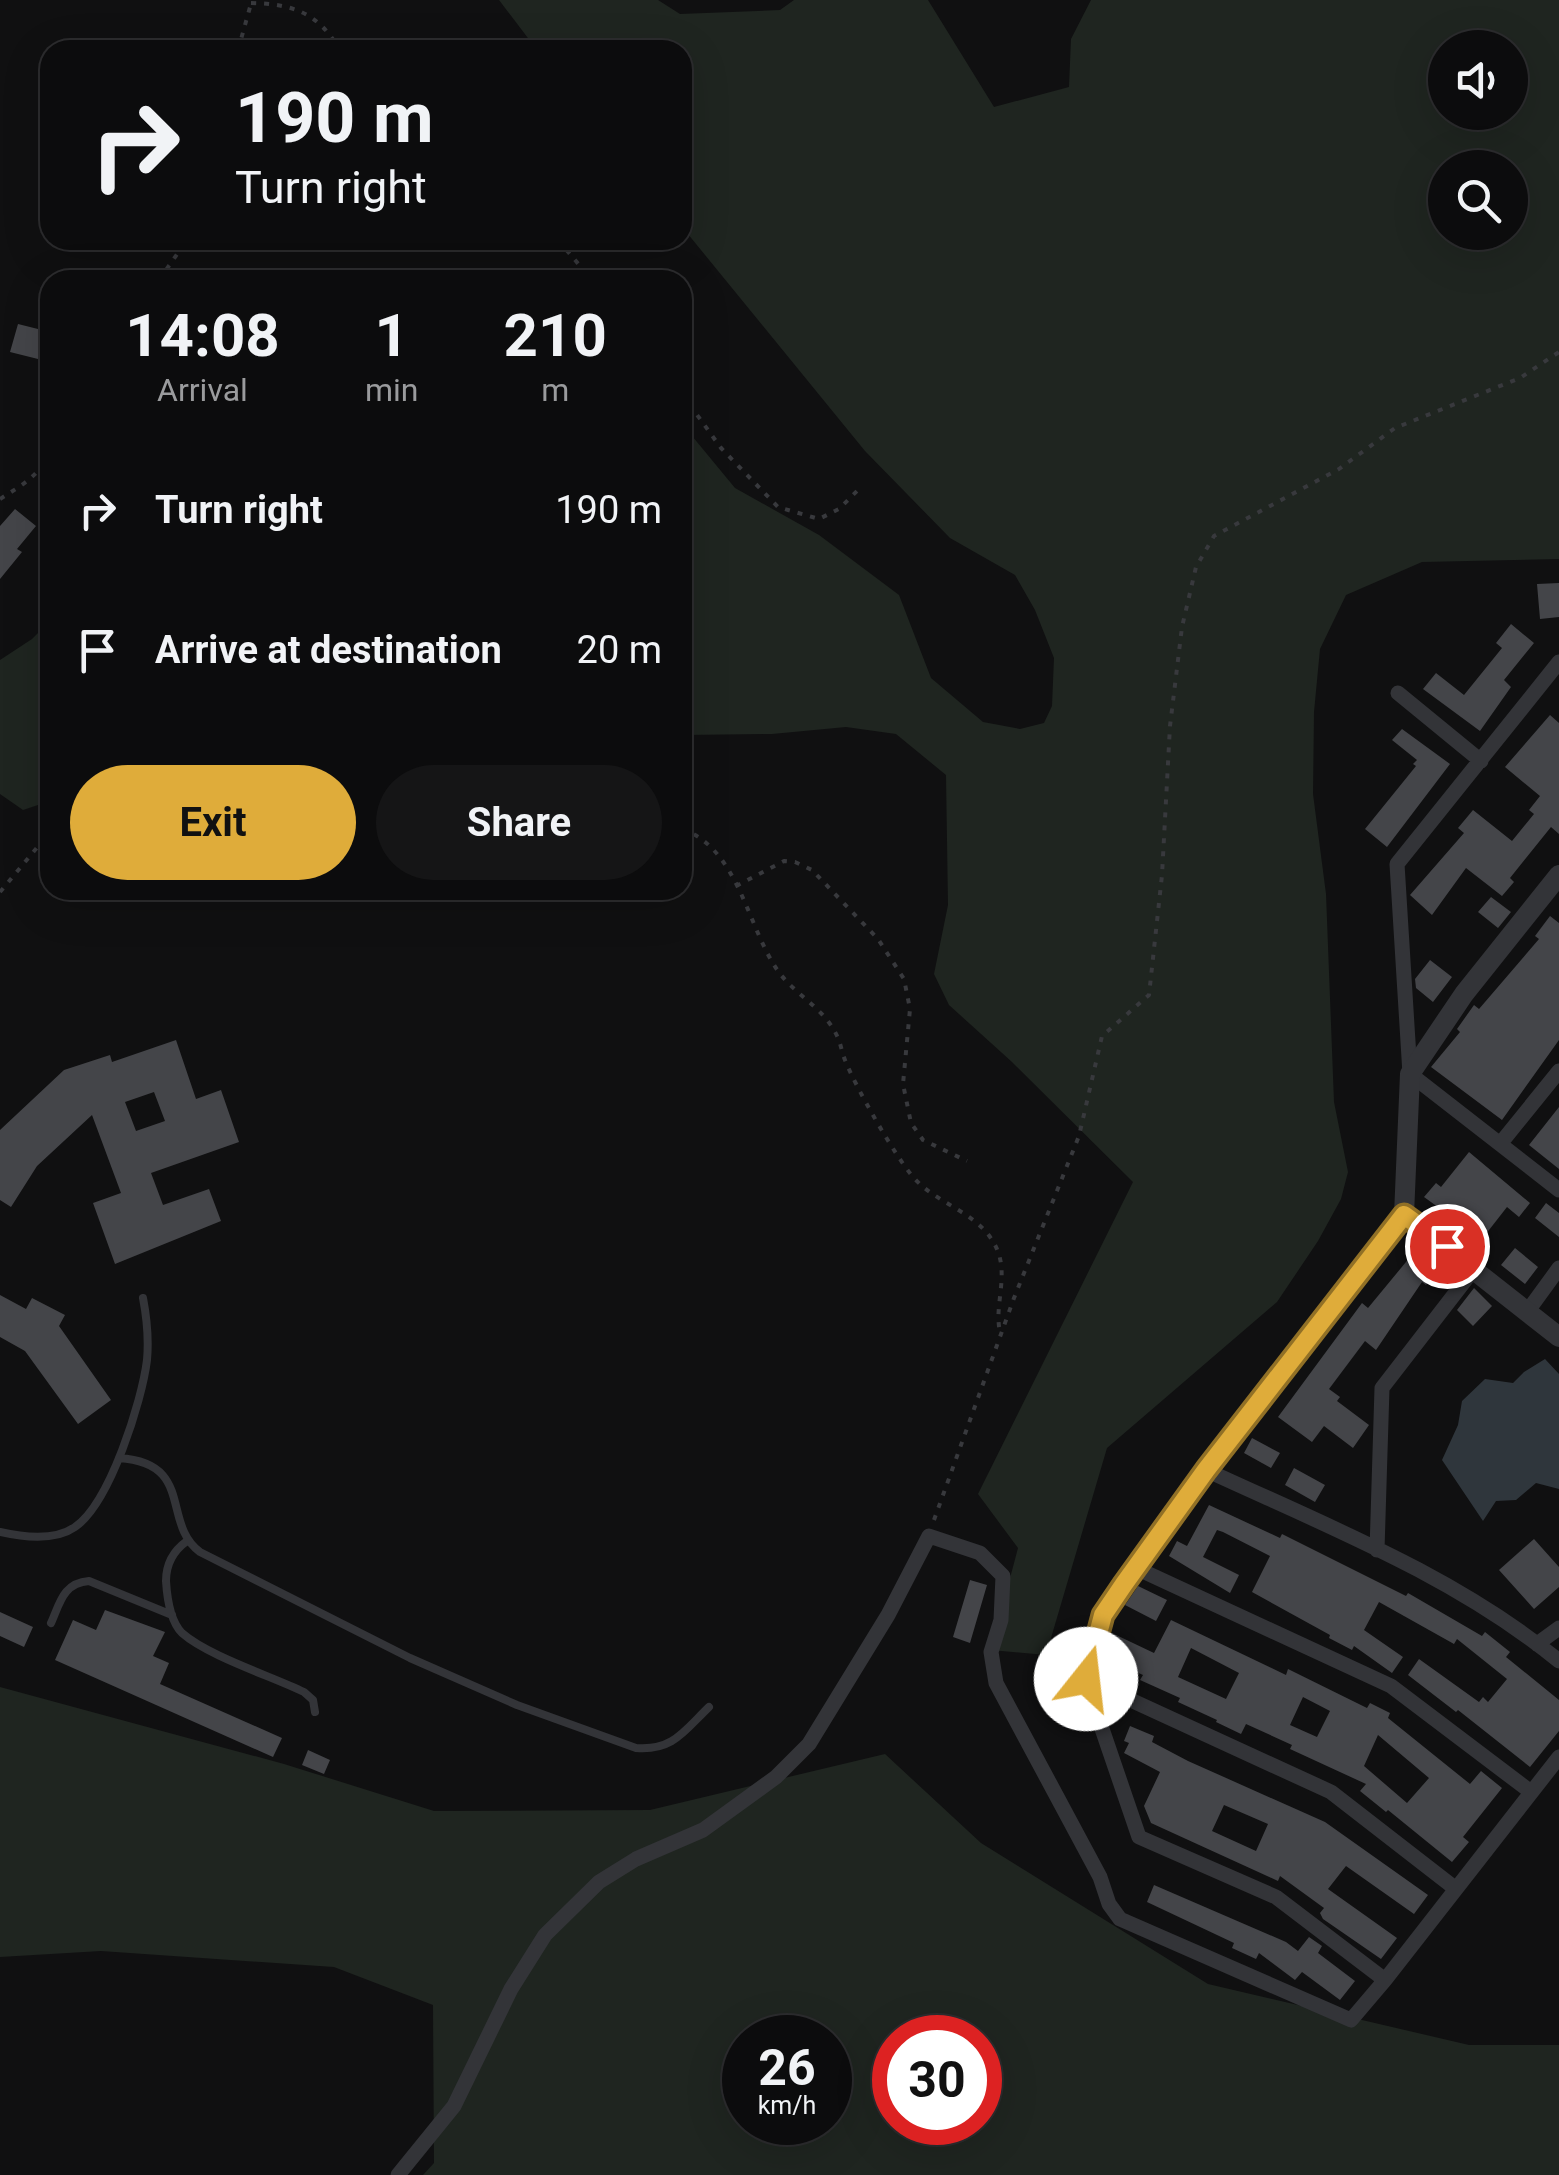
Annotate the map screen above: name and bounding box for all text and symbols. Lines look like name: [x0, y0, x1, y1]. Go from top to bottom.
map controls: [1428, 30, 1528, 250]
button: sound: [1428, 30, 1528, 130]
text: 190 m: [235, 77, 434, 159]
icon: right: [70, 80, 200, 210]
button: search: [1428, 150, 1528, 250]
text: Turn right: [235, 161, 427, 214]
text: 14:08: [125, 300, 280, 371]
text: 1: [374, 300, 409, 371]
text: 210: [504, 300, 607, 371]
text: Arrival: [157, 371, 248, 409]
text: min: [365, 371, 418, 409]
text: m: [541, 371, 569, 409]
icon: right: [70, 483, 125, 538]
text: Turn right: [155, 488, 323, 532]
text: 190 m: [555, 488, 662, 532]
icon: arrive: [70, 623, 125, 678]
text: Arrive at destination: [155, 628, 502, 672]
text: 20 m: [577, 628, 662, 672]
button: Exit: [70, 765, 356, 880]
button: Share: [376, 765, 662, 880]
pin: [1405, 1204, 1490, 1289]
icon: arrive: [1420, 1219, 1475, 1274]
position arrow: [1034, 1627, 1138, 1731]
speed limit sign: 30: [872, 2015, 1002, 2145]
text: 26: [758, 2039, 816, 2097]
text: km/h: [758, 2091, 816, 2120]

